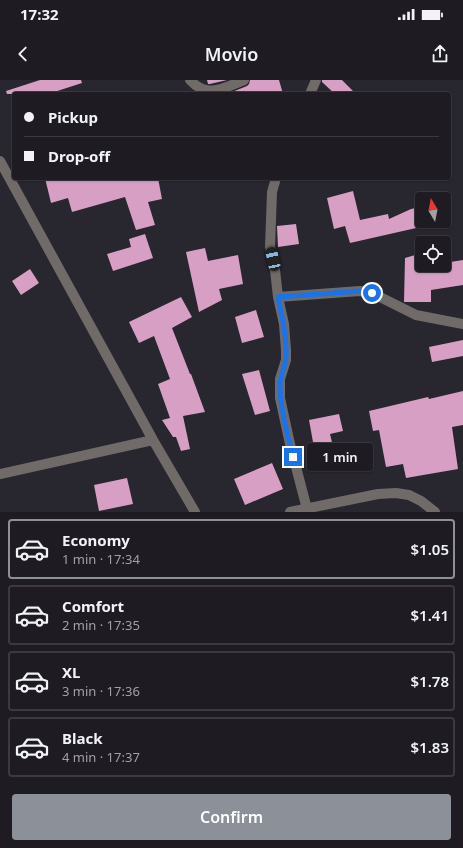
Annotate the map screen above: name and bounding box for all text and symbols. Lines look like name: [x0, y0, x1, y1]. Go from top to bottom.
text: 17:32: [20, 4, 59, 24]
text: Movio: [205, 42, 258, 66]
icon: back: [12, 43, 34, 65]
icon: share: [429, 43, 451, 65]
text: Pickup: [48, 107, 98, 127]
text: Drop-off: [48, 146, 110, 166]
north arrow: [415, 192, 451, 228]
map controls: [415, 192, 451, 272]
button: locate: [415, 236, 451, 272]
car: [265, 246, 281, 272]
route start: [363, 284, 381, 302]
callout: 1 min: [307, 443, 373, 471]
route end: [284, 448, 302, 466]
text: 1 min: [322, 448, 358, 466]
text: Economy: [62, 530, 130, 550]
icon: car: [14, 531, 50, 567]
text: $1.05: [411, 539, 449, 559]
text: 1 min · 17:34: [62, 550, 140, 568]
text: Comfort: [62, 596, 124, 616]
icon: car: [14, 597, 50, 633]
text: $1.41: [411, 605, 449, 625]
text: 2 min · 17:35: [62, 616, 140, 634]
text: XL: [62, 662, 80, 682]
icon: car: [14, 663, 50, 699]
text: $1.78: [411, 671, 449, 691]
text: 3 min · 17:36: [62, 682, 140, 700]
text: Black: [62, 728, 102, 748]
icon: car: [14, 729, 50, 765]
text: $1.83: [411, 737, 449, 757]
text: 4 min · 17:37: [62, 748, 140, 766]
button: Confirm: [12, 794, 451, 840]

